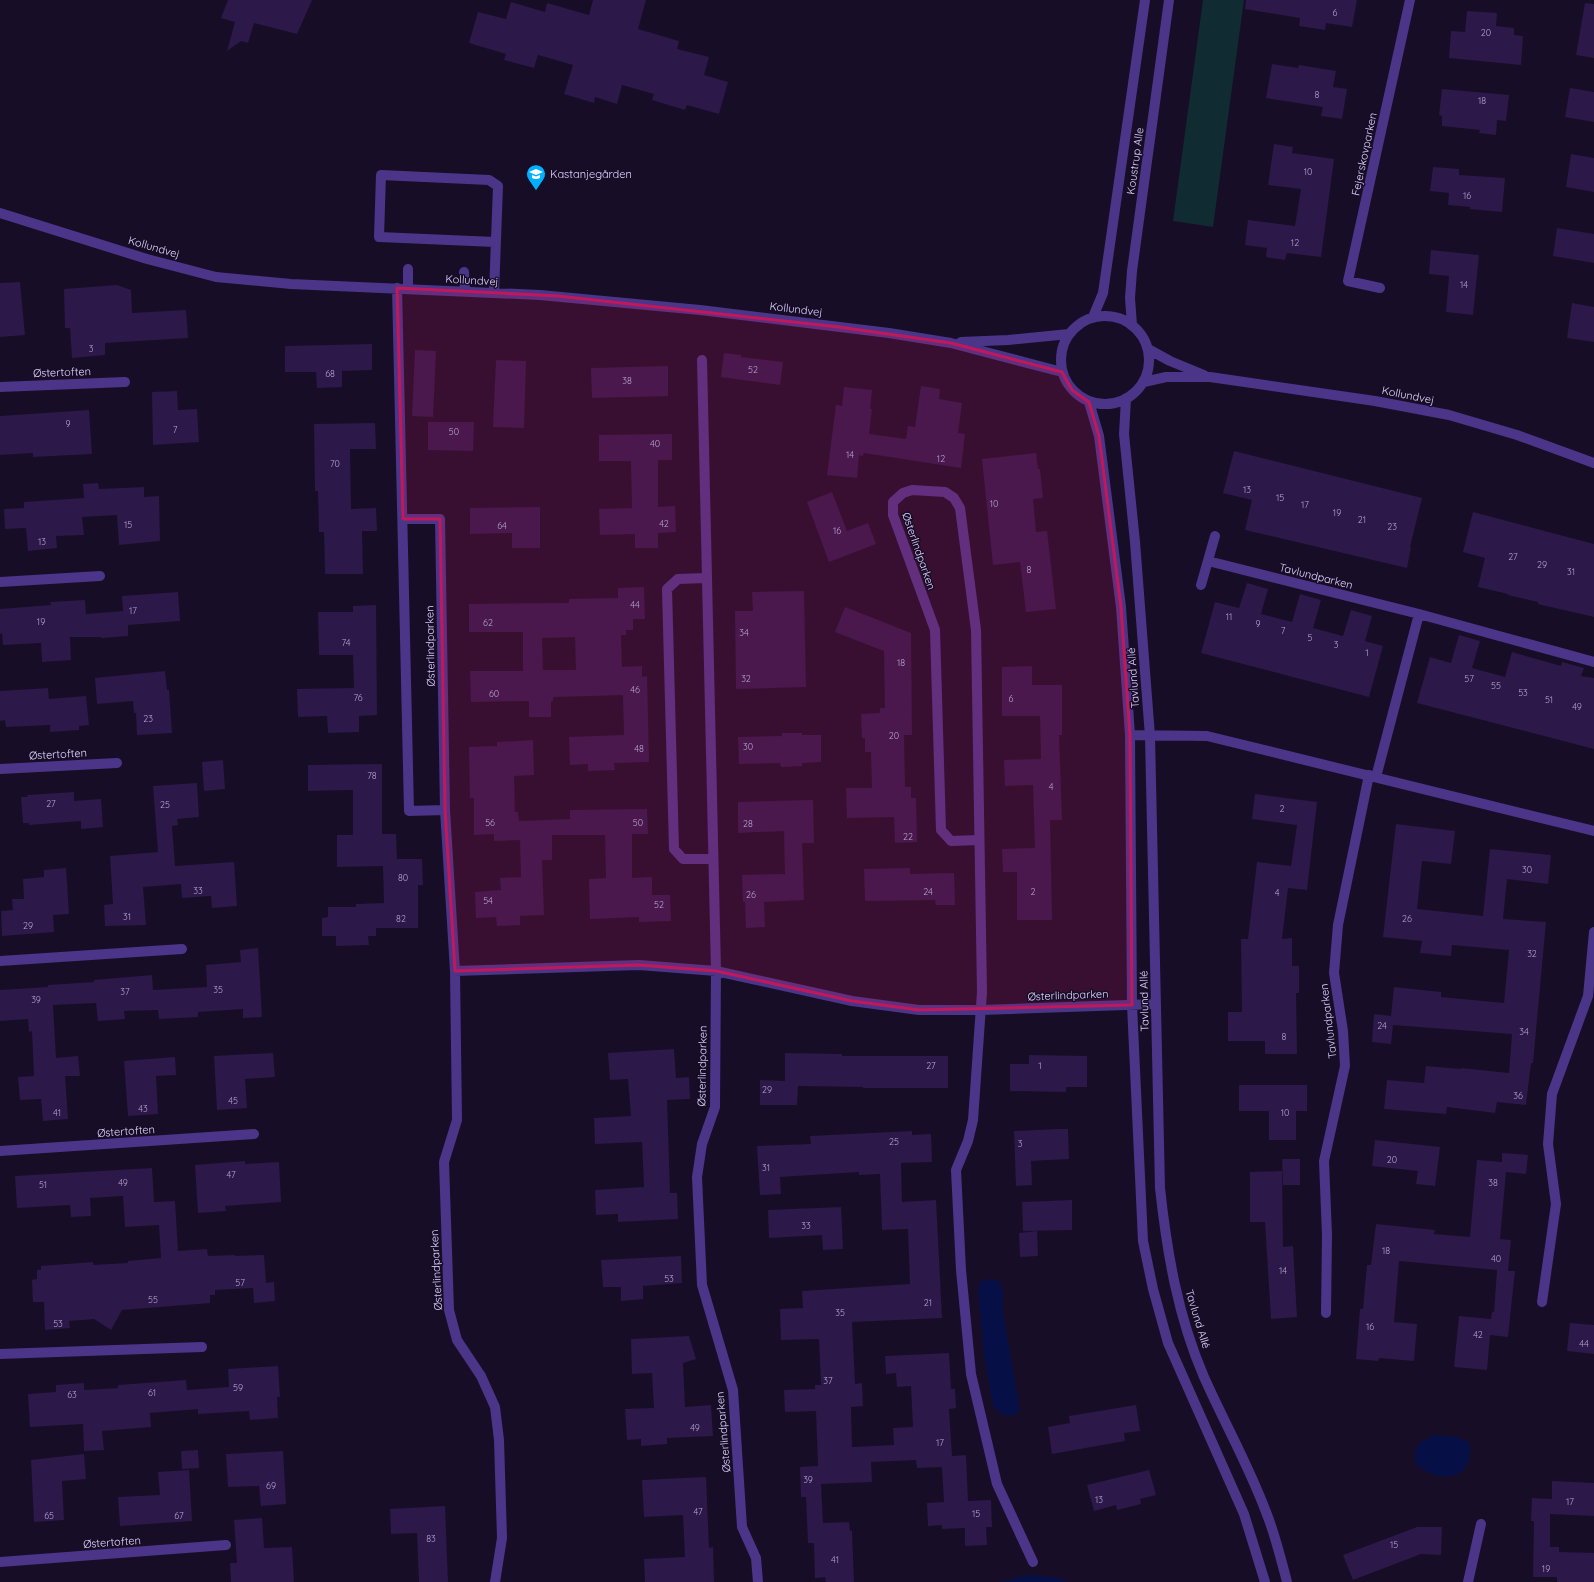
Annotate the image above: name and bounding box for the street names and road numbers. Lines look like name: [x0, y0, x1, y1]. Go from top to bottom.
street label: Fejerskovparken: [1348, 111, 1380, 197]
street label: Koustrup Alle: [1123, 127, 1147, 195]
street label: Kollundvej: [127, 233, 181, 261]
street label: Kollundvej: [445, 272, 499, 288]
street label: Kollundvej: [769, 299, 823, 319]
street label: Østertoften: [33, 364, 91, 380]
street label: Kollundvej: [1381, 383, 1435, 407]
street label: Østerlindparken: [899, 510, 939, 592]
street label: Tavlundparken: [1278, 560, 1354, 592]
street label: Østerlindparken: [422, 605, 438, 687]
street label: Tavlund Allé: [1124, 647, 1142, 709]
street label: Østertoften: [29, 745, 87, 763]
street label: Tavlund Allé: [1136, 970, 1152, 1032]
street label: Tavlundparken: [1316, 983, 1340, 1059]
street label: Østerlindparken: [1027, 987, 1109, 1003]
street label: Østerlindparken: [694, 1025, 710, 1107]
street label: Østertoften: [97, 1122, 155, 1140]
street label: Østerlindparken: [427, 1229, 445, 1311]
street label: Tavlund Allé: [1182, 1288, 1214, 1350]
street label: Østerlindparken: [712, 1391, 734, 1473]
street label: Østertoften: [83, 1533, 141, 1551]

